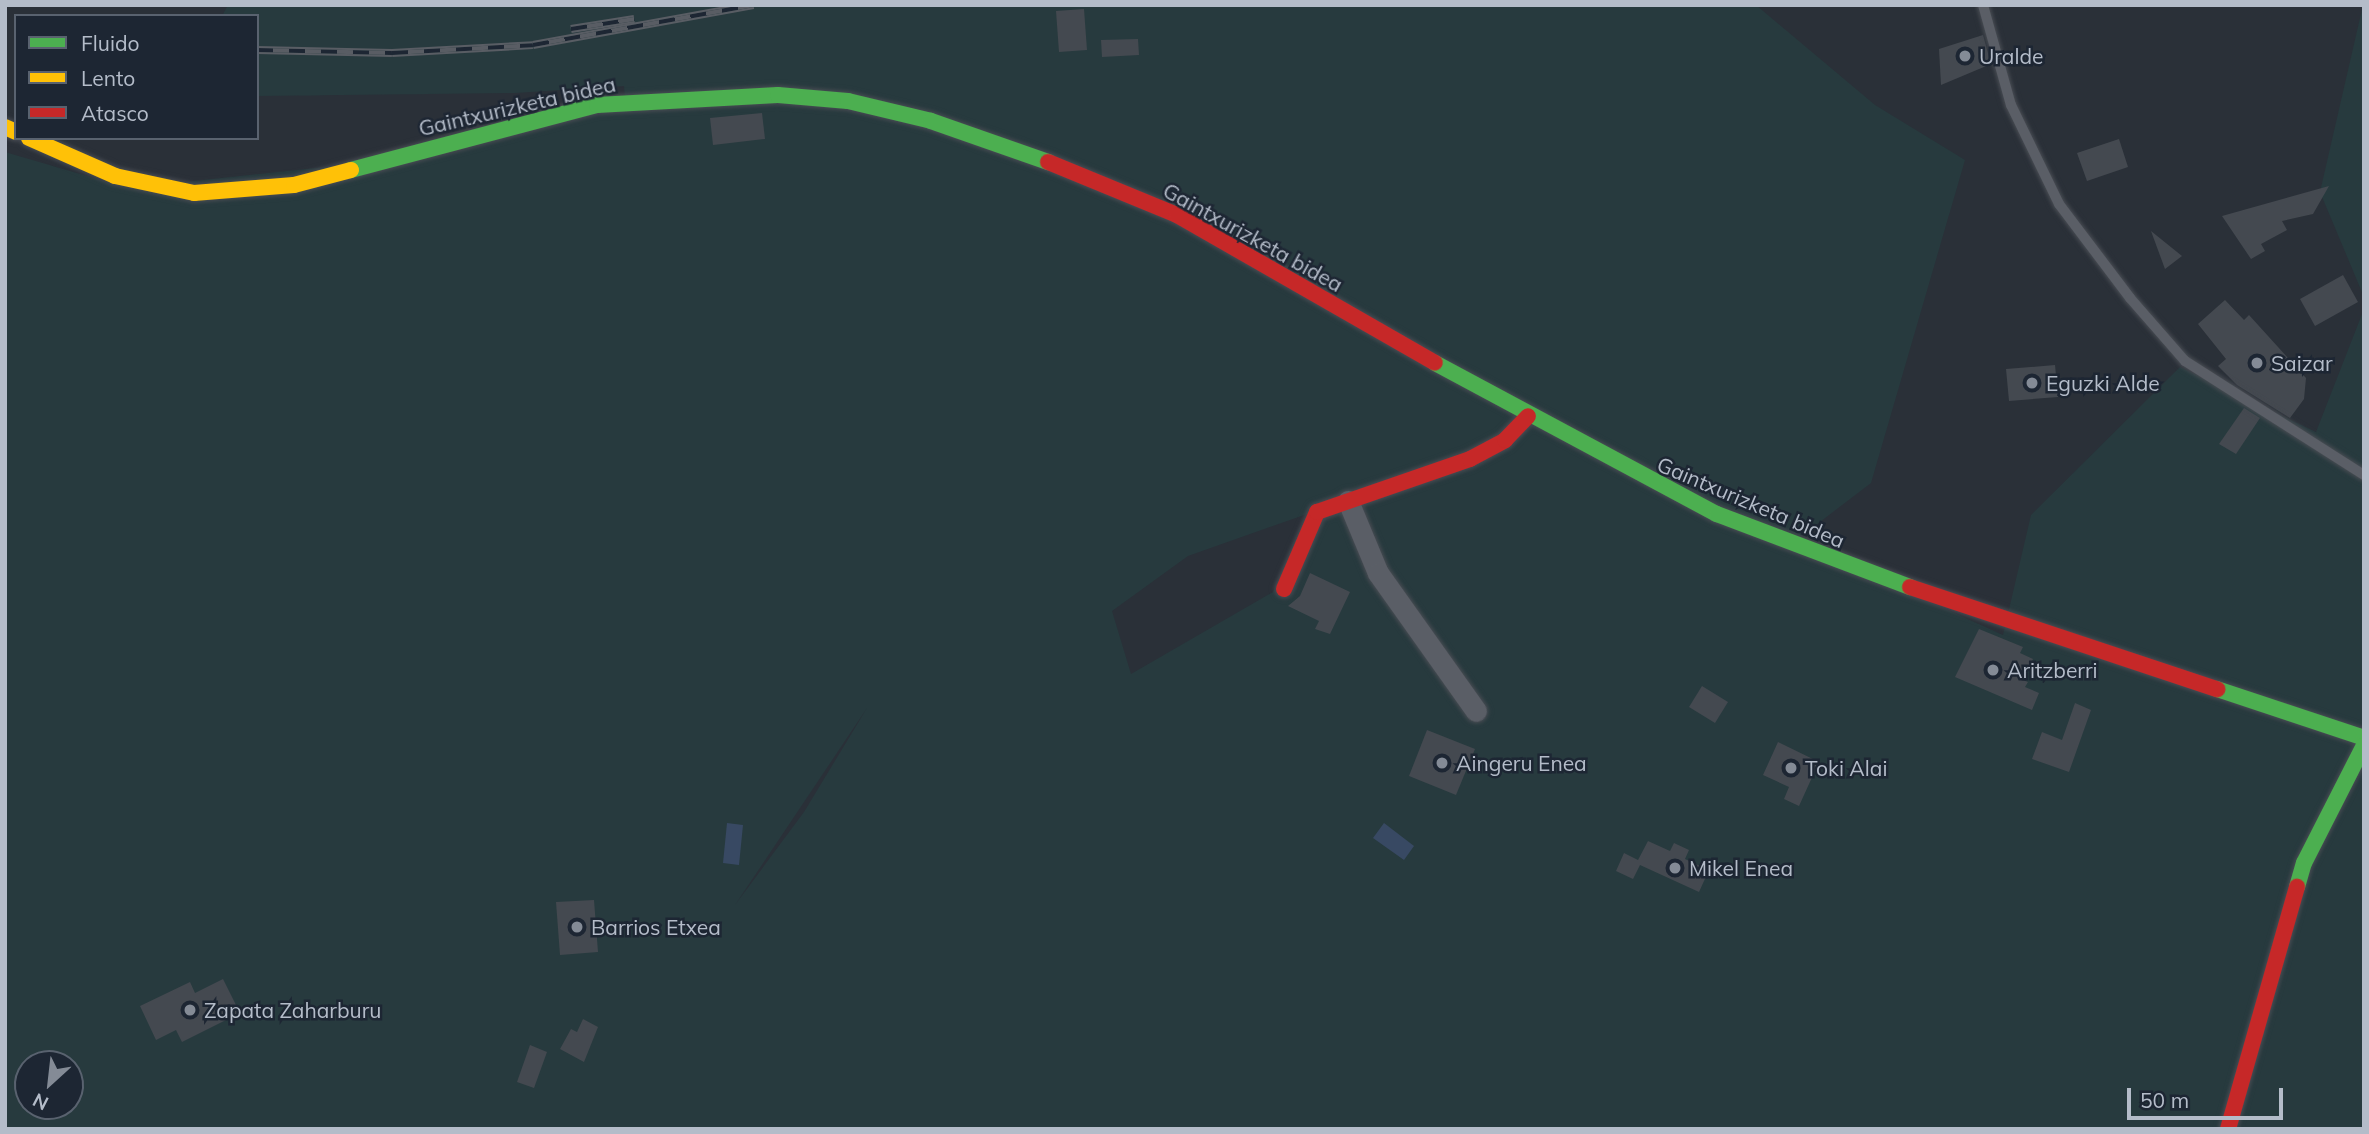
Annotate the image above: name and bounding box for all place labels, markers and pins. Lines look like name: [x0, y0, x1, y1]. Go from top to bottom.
place label: Uralde: [1979, 43, 2043, 69]
marker: Uralde: [1957, 48, 1973, 64]
place label: Saizar: [2271, 350, 2333, 376]
marker: Saizar: [2249, 355, 2265, 371]
place label: Eguzki Alde: [2046, 370, 2160, 396]
marker: Eguzki Alde: [2024, 375, 2040, 391]
place label: Aritzberri: [2007, 657, 2098, 683]
marker: Aritzberri: [1985, 662, 2001, 678]
place label: Aingeru Enea: [1456, 750, 1587, 776]
marker: Aingeru Enea: [1434, 755, 1450, 771]
place label: Toki Alai: [1805, 755, 1887, 781]
marker: Toki Alai: [1783, 760, 1799, 776]
place label: Mikel Enea: [1689, 855, 1793, 881]
marker: Mikel Enea: [1667, 860, 1683, 876]
place label: Barrios Etxea: [591, 914, 721, 940]
marker: Barrios Etxea: [569, 919, 585, 935]
place label: Zapata Zaharburu: [204, 997, 381, 1023]
marker: Zapata Zaharburu: [182, 1002, 198, 1018]

